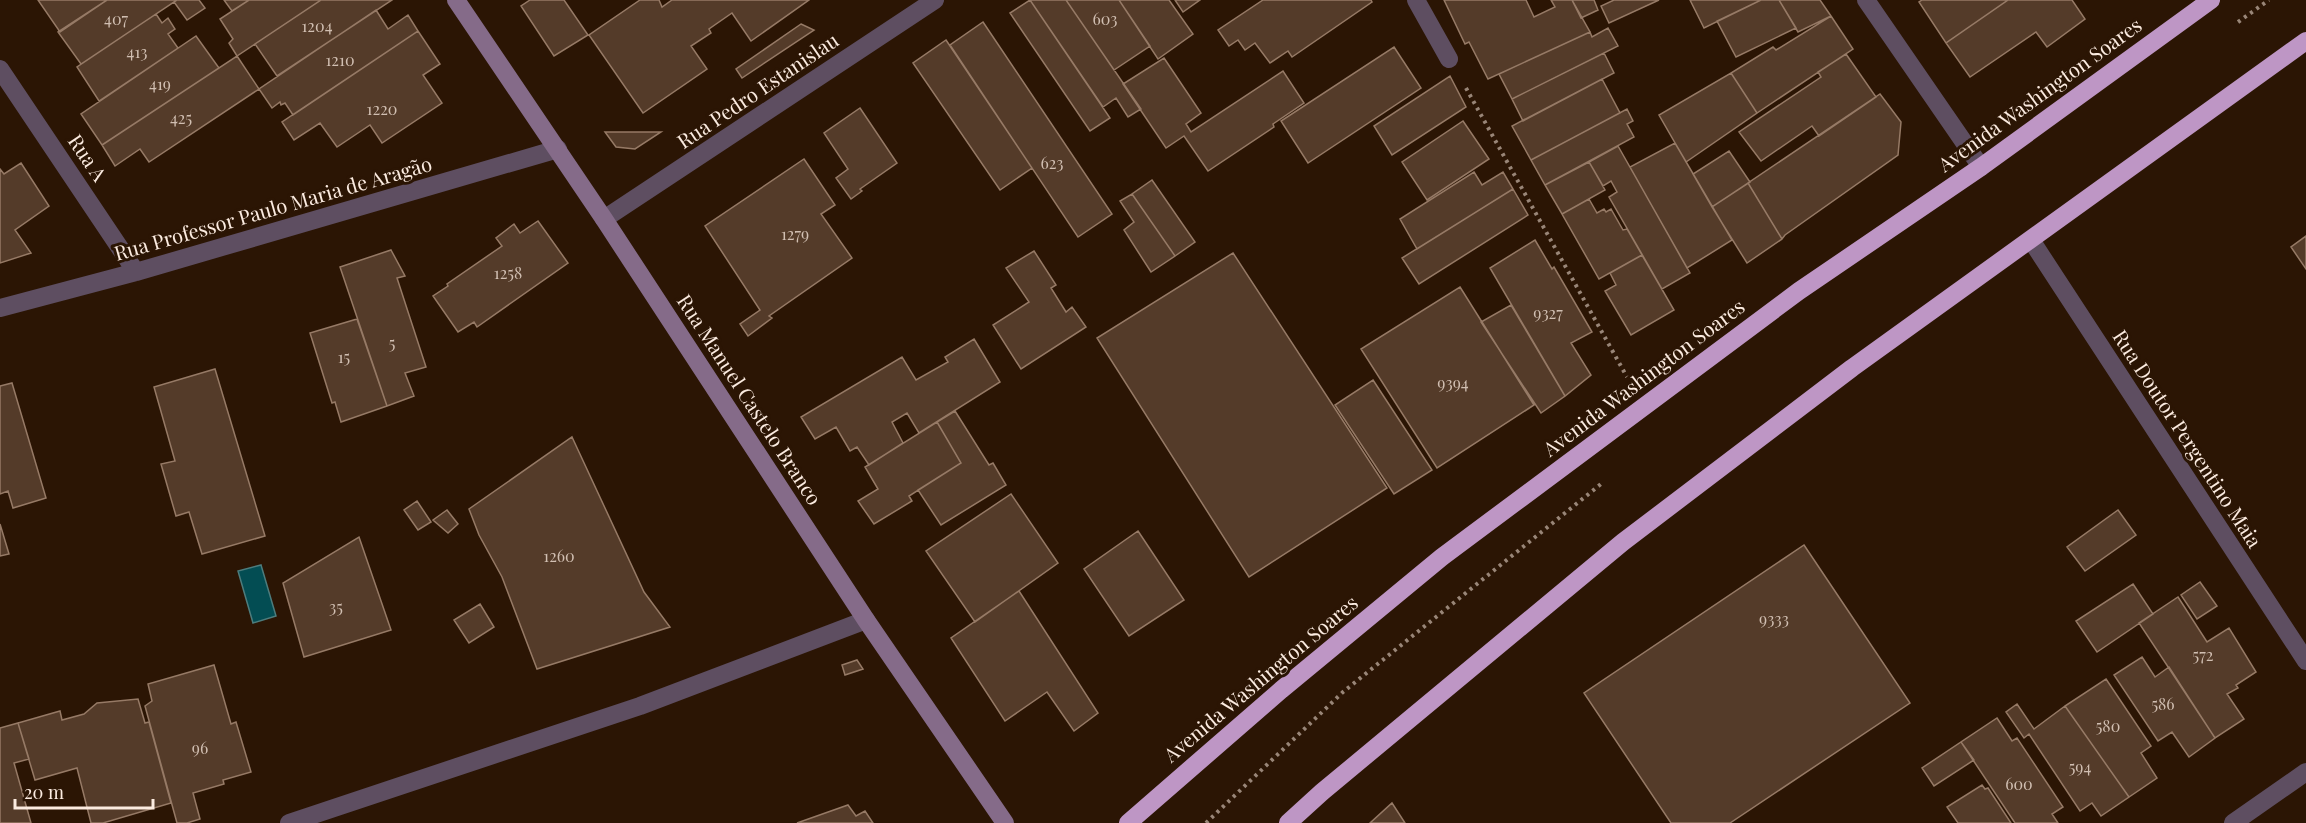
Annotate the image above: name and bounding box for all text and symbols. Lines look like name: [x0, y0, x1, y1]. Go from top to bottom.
house number: 407: [104, 8, 128, 29]
house number: 603: [1092, 8, 1118, 29]
street label: Avenida Washington Soares: [1931, 11, 2147, 178]
house number: 1204: [301, 15, 333, 36]
street label: Rua Pedro Estanislau: [671, 25, 843, 154]
house number: 413: [127, 41, 147, 62]
house number: 1210: [325, 49, 355, 70]
house number: 419: [149, 73, 171, 94]
house number: 1220: [367, 98, 397, 119]
house number: 425: [170, 107, 192, 128]
street label: Rua A: [63, 128, 114, 186]
street label: Rua Professor Paulo Maria de Aragão: [111, 149, 435, 266]
house number: 623: [1040, 152, 1064, 173]
house number: 1279: [781, 223, 809, 244]
house number: 1258: [494, 262, 522, 283]
street label: Rua Manuel Castelo Branco: [672, 289, 829, 510]
street label: Avenida Washington Soares: [1536, 292, 1749, 462]
house number: 9327: [1533, 302, 1563, 323]
street label: Rua Doutor Pergentino Maia: [2108, 324, 2269, 552]
house number: 5: [389, 332, 395, 353]
house number: 15: [338, 346, 350, 367]
house number: 9394: [1437, 372, 1469, 393]
house number: 1260: [543, 545, 575, 566]
street label: Avenida Washington Soares: [1156, 588, 1363, 768]
house number: 35: [329, 596, 343, 617]
house number: 9333: [1759, 608, 1789, 629]
house number: 572: [2193, 644, 2213, 665]
house number: 586: [2151, 693, 2175, 714]
house number: 580: [2096, 715, 2120, 736]
house number: 96: [192, 737, 208, 758]
house number: 594: [2069, 756, 2091, 777]
scale bar: [15, 772, 153, 810]
house number: 600: [2005, 773, 2033, 794]
text: 20 m: [24, 780, 64, 804]

